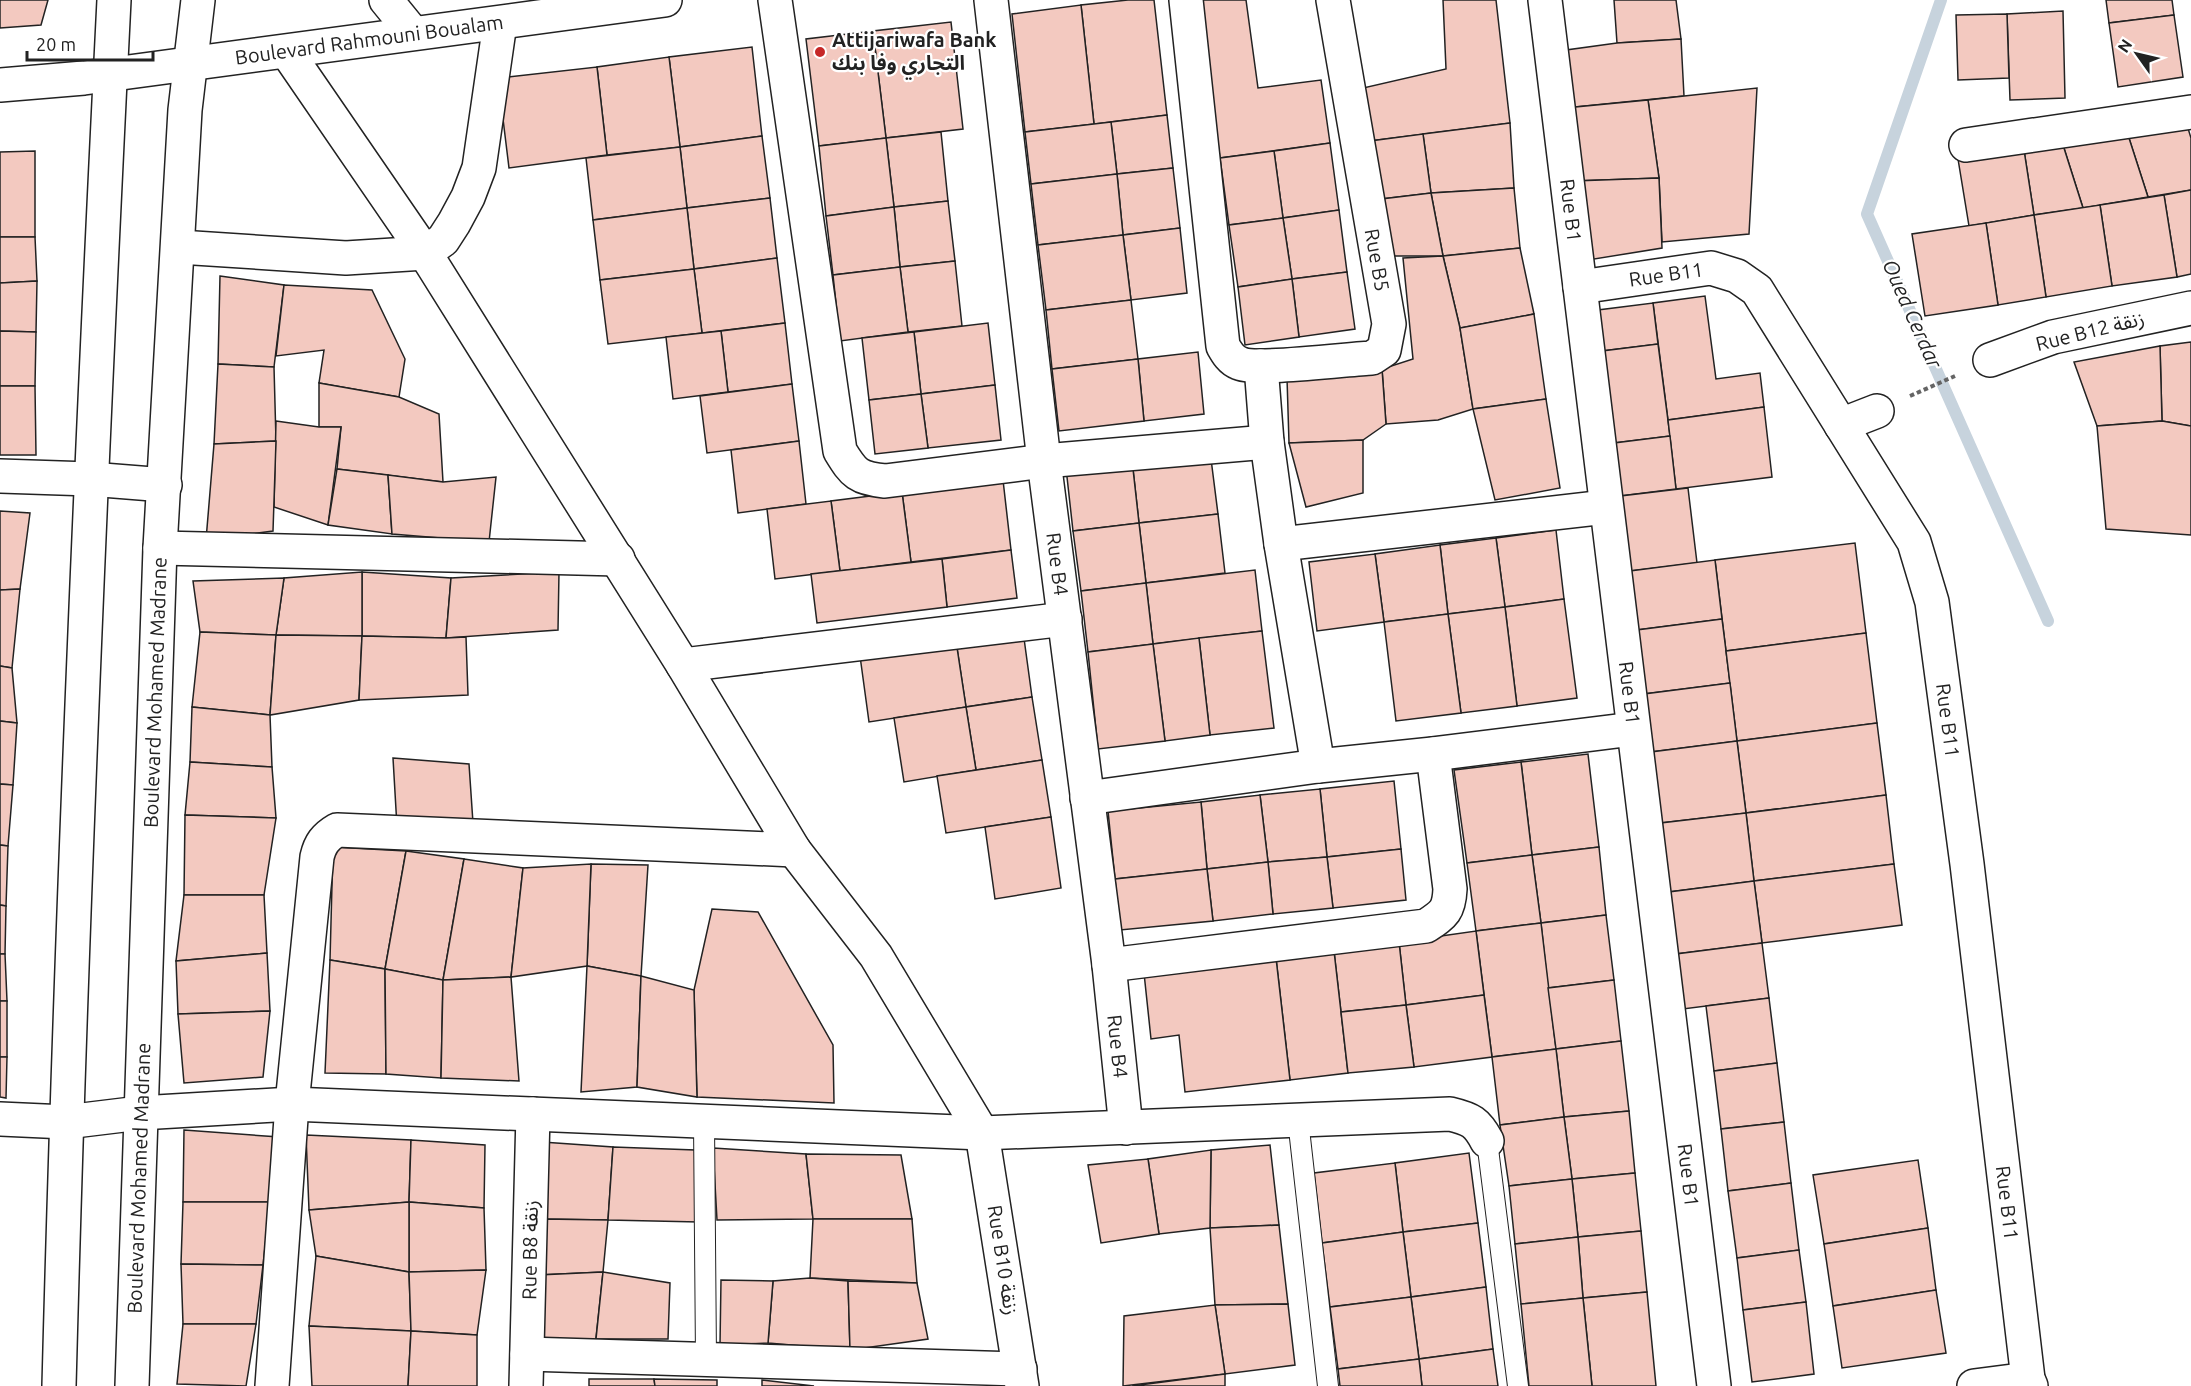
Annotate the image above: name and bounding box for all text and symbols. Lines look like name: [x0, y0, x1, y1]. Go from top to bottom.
street label: Boulevard Rahmouni Boualam: [234, 10, 505, 69]
scale bar: [27, 24, 153, 62]
north arrow: [2107, 24, 2167, 84]
place label: Attijariwafa Bank التجاري وفا بنك: [832, 28, 997, 80]
text: 20 m: [36, 34, 76, 54]
text: N: [2114, 36, 2135, 56]
marker: Attijariwafa Bank التجاري وفا بنك: [813, 45, 827, 59]
street label: Rue B1: [1556, 177, 1586, 243]
street label: Rue B5: [1361, 227, 1394, 293]
water label: Oued Cerdar: [1878, 255, 1948, 373]
street label: Rue B11: [1627, 257, 1705, 291]
street label: Rue B12 زنقة: [2033, 306, 2147, 356]
street label: Rue B4: [1042, 531, 1073, 597]
street label: Boulevard Mohamed Madrane: [139, 557, 171, 828]
street label: Rue B1: [1615, 660, 1645, 726]
street label: Rue B11: [1932, 682, 1965, 759]
street label: Rue B4: [1103, 1014, 1133, 1079]
street label: Boulevard Mohamed Madrane: [122, 1042, 154, 1314]
street label: Rue B1: [1674, 1142, 1704, 1208]
street label: Rue B11: [1992, 1164, 2023, 1241]
street label: Rue B8 زنقة: [517, 1200, 543, 1300]
street label: Rue B10 زنقة: [982, 1203, 1024, 1317]

